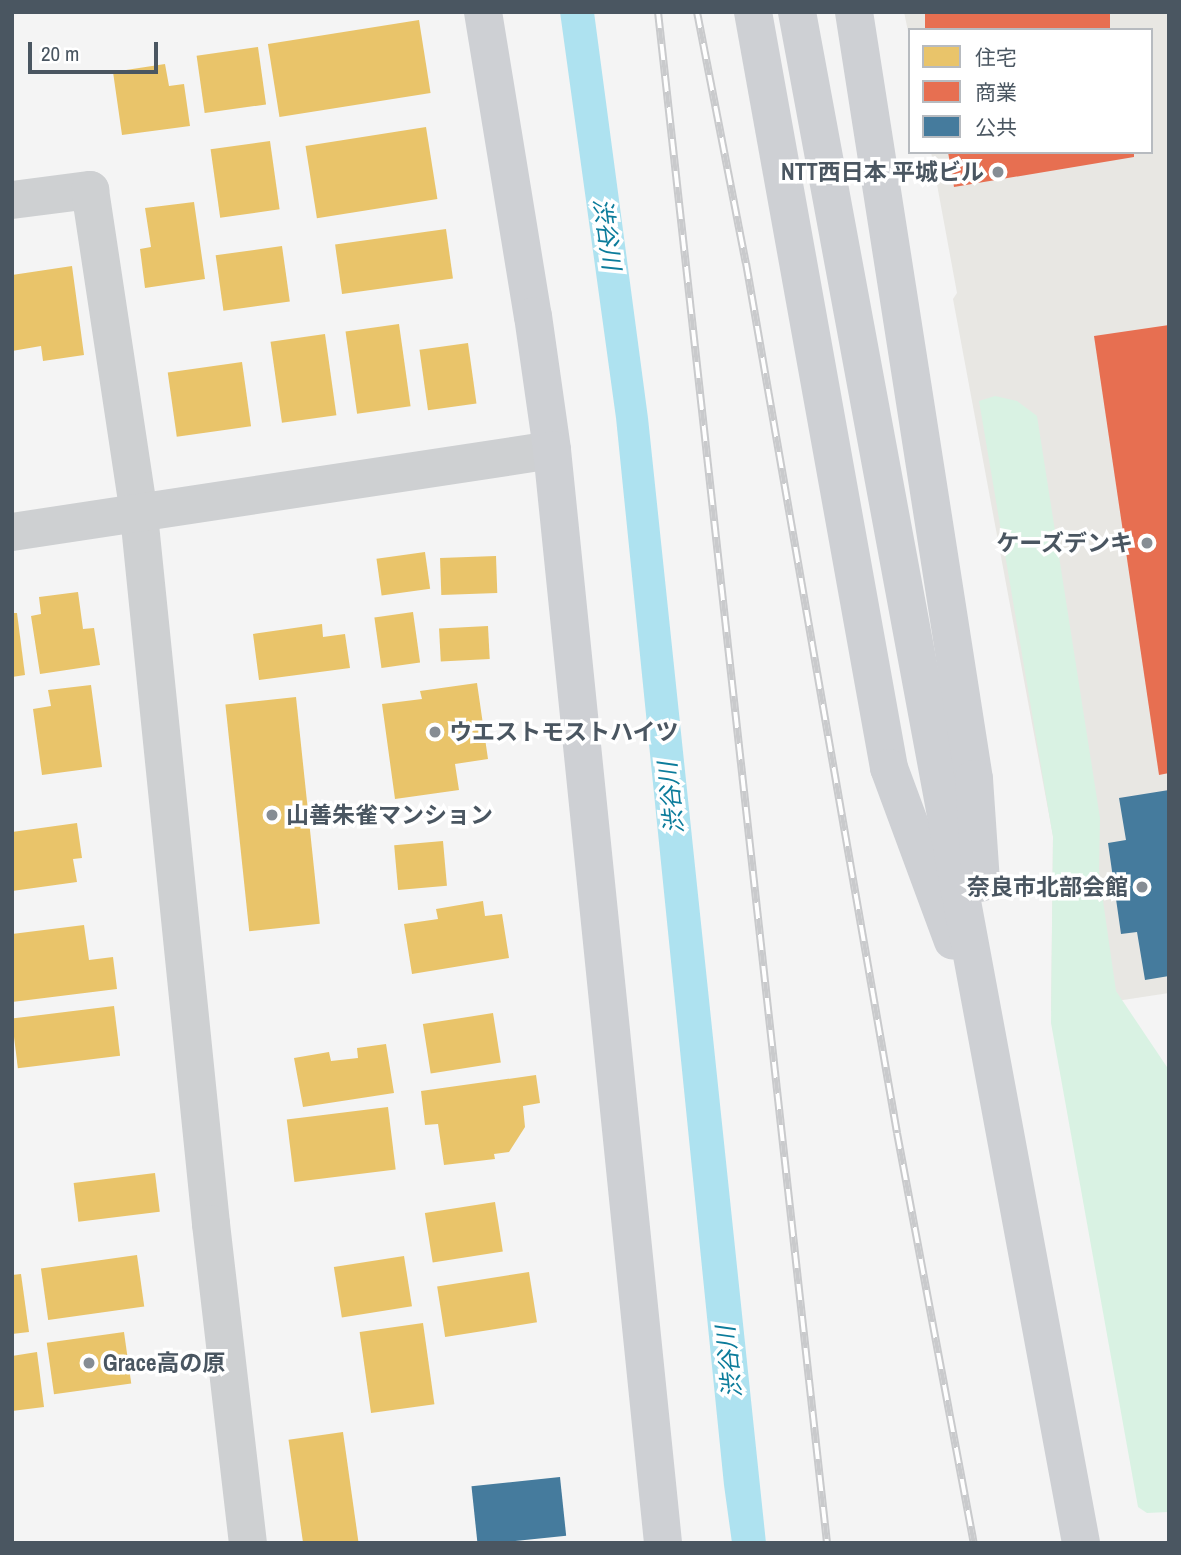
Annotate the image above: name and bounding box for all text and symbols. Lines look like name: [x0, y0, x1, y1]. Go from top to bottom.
scale bar: [32, 28, 161, 72]
legend: [908, 28, 1153, 154]
text: 20 m: [41, 39, 79, 68]
text: 住宅: [975, 43, 1017, 72]
text: 商業: [975, 78, 1017, 107]
text: 公共: [975, 113, 1017, 142]
place label: NTT西日本 平城ビル: [781, 158, 984, 186]
marker: NTT西日本 平城ビル: [990, 164, 1006, 180]
water label: 渋谷川: [588, 196, 626, 272]
place label: ケーズデンキ: [995, 529, 1133, 557]
marker: ケーズデンキ: [1139, 535, 1155, 551]
place label: ウエストモストハイツ: [449, 718, 679, 746]
marker: ウエストモストハイツ: [427, 724, 443, 740]
water label: 渋谷川: [653, 761, 689, 835]
place label: 山善朱雀マンション: [286, 801, 493, 829]
marker: 山善朱雀マンション: [264, 807, 280, 823]
place label: 奈良市北部会館: [967, 873, 1128, 901]
marker: 奈良市北部会館: [1134, 879, 1150, 895]
water label: 渋谷川: [711, 1325, 747, 1399]
place label: Grace高の原: [103, 1349, 225, 1377]
marker: Grace高の原: [81, 1355, 97, 1371]

